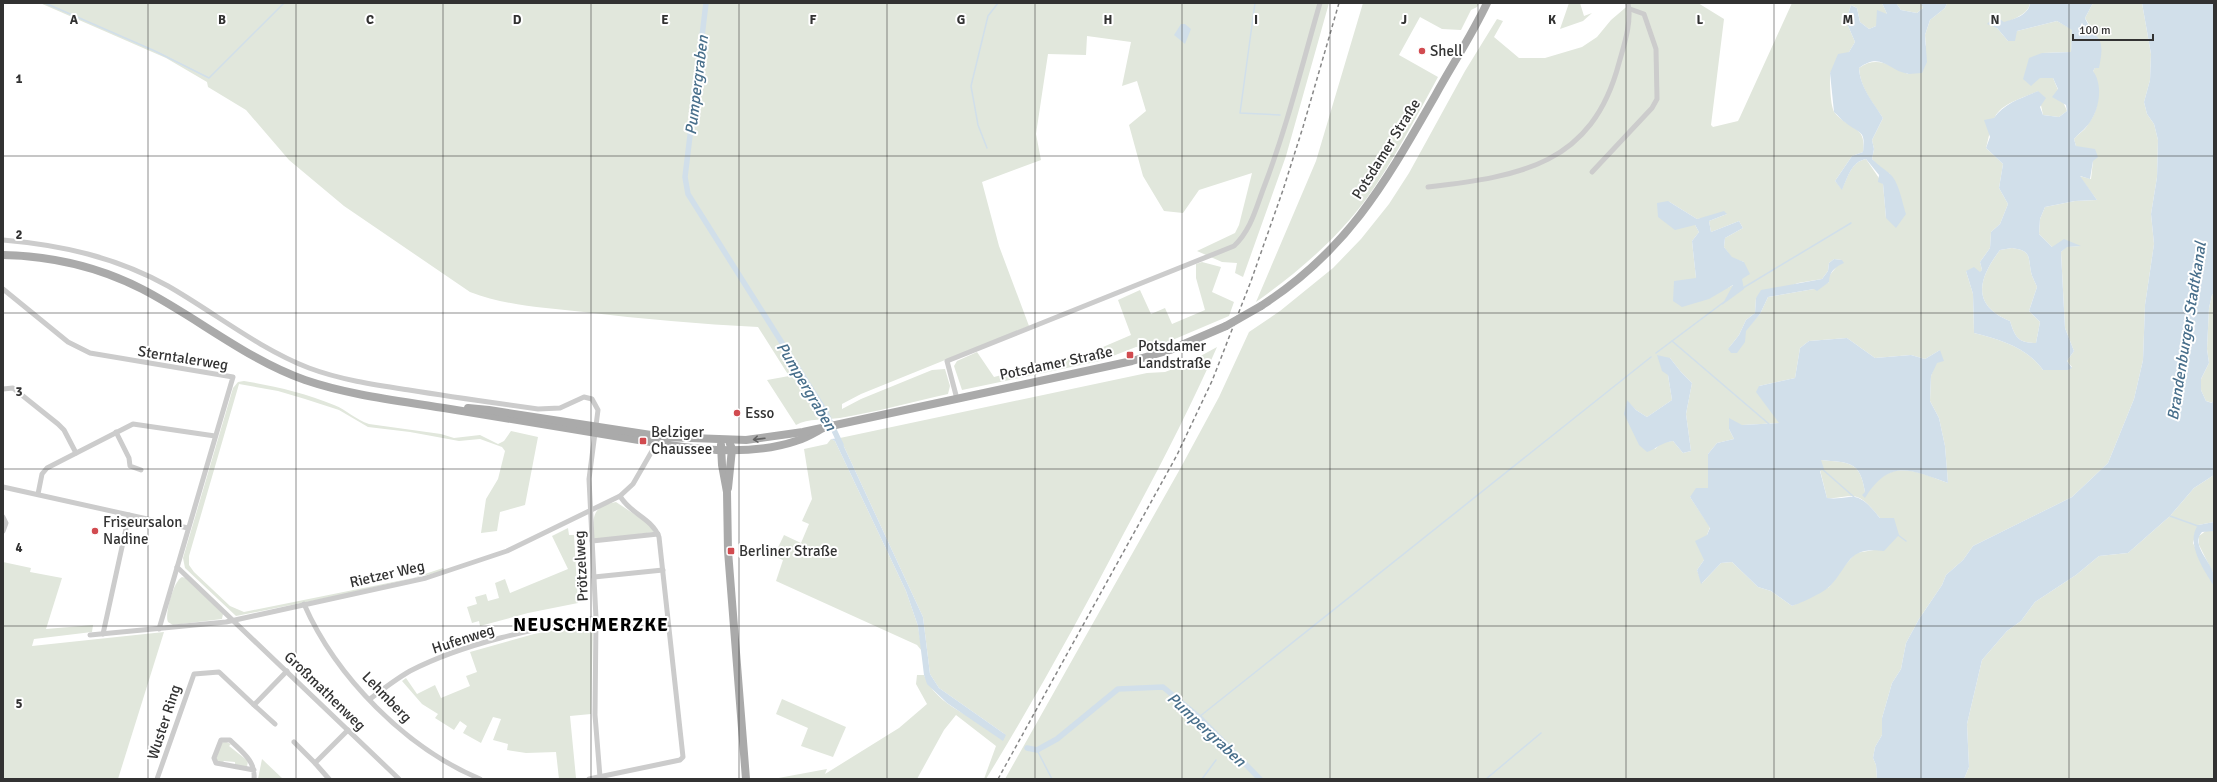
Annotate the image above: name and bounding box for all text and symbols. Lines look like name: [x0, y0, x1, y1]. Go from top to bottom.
text: A: [70, 12, 79, 28]
text: B: [218, 12, 226, 28]
text: C: [366, 12, 374, 28]
text: D: [513, 12, 522, 28]
text: E: [661, 12, 669, 28]
text: F: [810, 12, 817, 28]
text: G: [957, 12, 965, 28]
text: H: [1104, 12, 1112, 28]
text: I: [1254, 12, 1258, 28]
text: J: [1401, 12, 1407, 28]
text: K: [1548, 12, 1556, 28]
text: L: [1697, 12, 1704, 28]
text: M: [1843, 12, 1854, 28]
text: N: [1990, 12, 2000, 28]
scale bar: [2073, 16, 2153, 42]
text: 100 m: [2079, 23, 2111, 38]
water label: Pumpergraben: [681, 33, 713, 136]
place label: Shell: [1430, 42, 1463, 60]
marker: Shell: [1417, 46, 1427, 56]
text: 1: [15, 71, 23, 87]
street label: Potsdamer Straße: [1348, 96, 1424, 202]
text: 2: [15, 227, 23, 243]
water label: Brandenburger Stadtkanal: [2163, 239, 2211, 422]
place label: Potsdamer Landstraße: [1138, 337, 1211, 372]
water label: Pumpergraben: [772, 338, 841, 436]
street label: Sterntalerweg: [137, 342, 230, 374]
street label: Potsdamer Straße: [998, 342, 1114, 384]
marker: Potsdamer Landstraße: [1125, 350, 1135, 360]
text: 3: [15, 384, 23, 400]
place label: Esso: [745, 404, 775, 422]
marker: Esso: [732, 408, 742, 418]
place label: Belziger Chaussee: [651, 423, 712, 458]
one-way arrow: [753, 435, 766, 442]
marker: Belziger Chaussee: [638, 436, 648, 446]
place label: Friseursalon Nadine: [103, 513, 183, 548]
marker: Friseursalon Nadine: [90, 526, 100, 536]
street label: Prötzelweg: [570, 530, 592, 602]
text: 4: [15, 540, 23, 556]
place label: Berliner Straße: [739, 542, 838, 560]
marker: Berliner Straße: [726, 546, 736, 556]
street label: Rietzer Weg: [348, 557, 426, 591]
district label: NEUSCHMERZKE: [513, 613, 669, 637]
street label: Hufenweg: [429, 620, 497, 658]
street label: Großmathenweg: [280, 648, 370, 734]
street label: Lehmberg: [358, 668, 416, 726]
street label: Wuster Ring: [143, 682, 185, 762]
water label: Pumpergraben: [1163, 688, 1251, 772]
text: 5: [15, 696, 23, 712]

